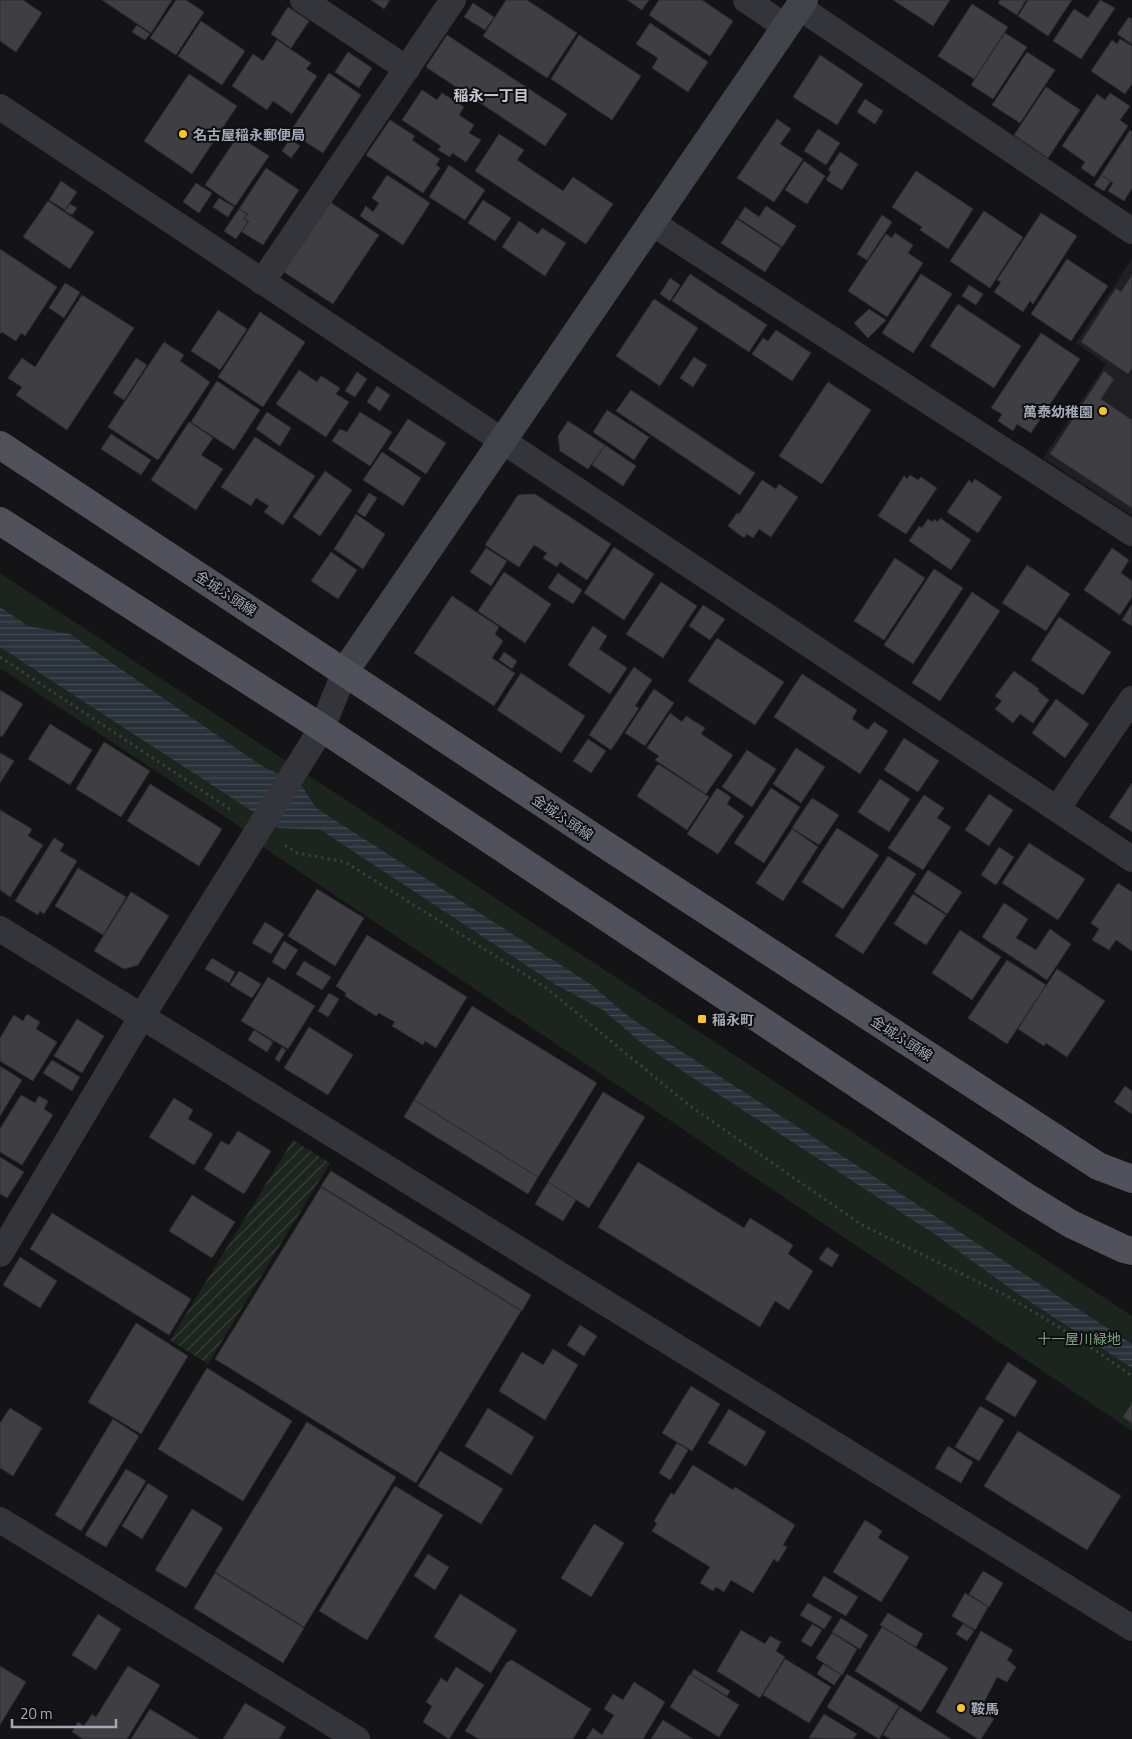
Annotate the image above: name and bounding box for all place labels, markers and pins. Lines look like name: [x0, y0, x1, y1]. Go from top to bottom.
place label: 名古屋稲永郵便局: [193, 124, 305, 145]
marker: 名古屋稲永郵便局: [177, 128, 189, 140]
place label: 萬泰幼稚園: [1023, 401, 1093, 422]
marker: 萬泰幼稚園: [1097, 405, 1109, 417]
place label: 稲永町: [712, 1009, 754, 1030]
marker: 稲永町: [696, 1013, 708, 1025]
place label: 鞍馬: [971, 1698, 999, 1719]
marker: 鞍馬: [955, 1702, 967, 1714]

